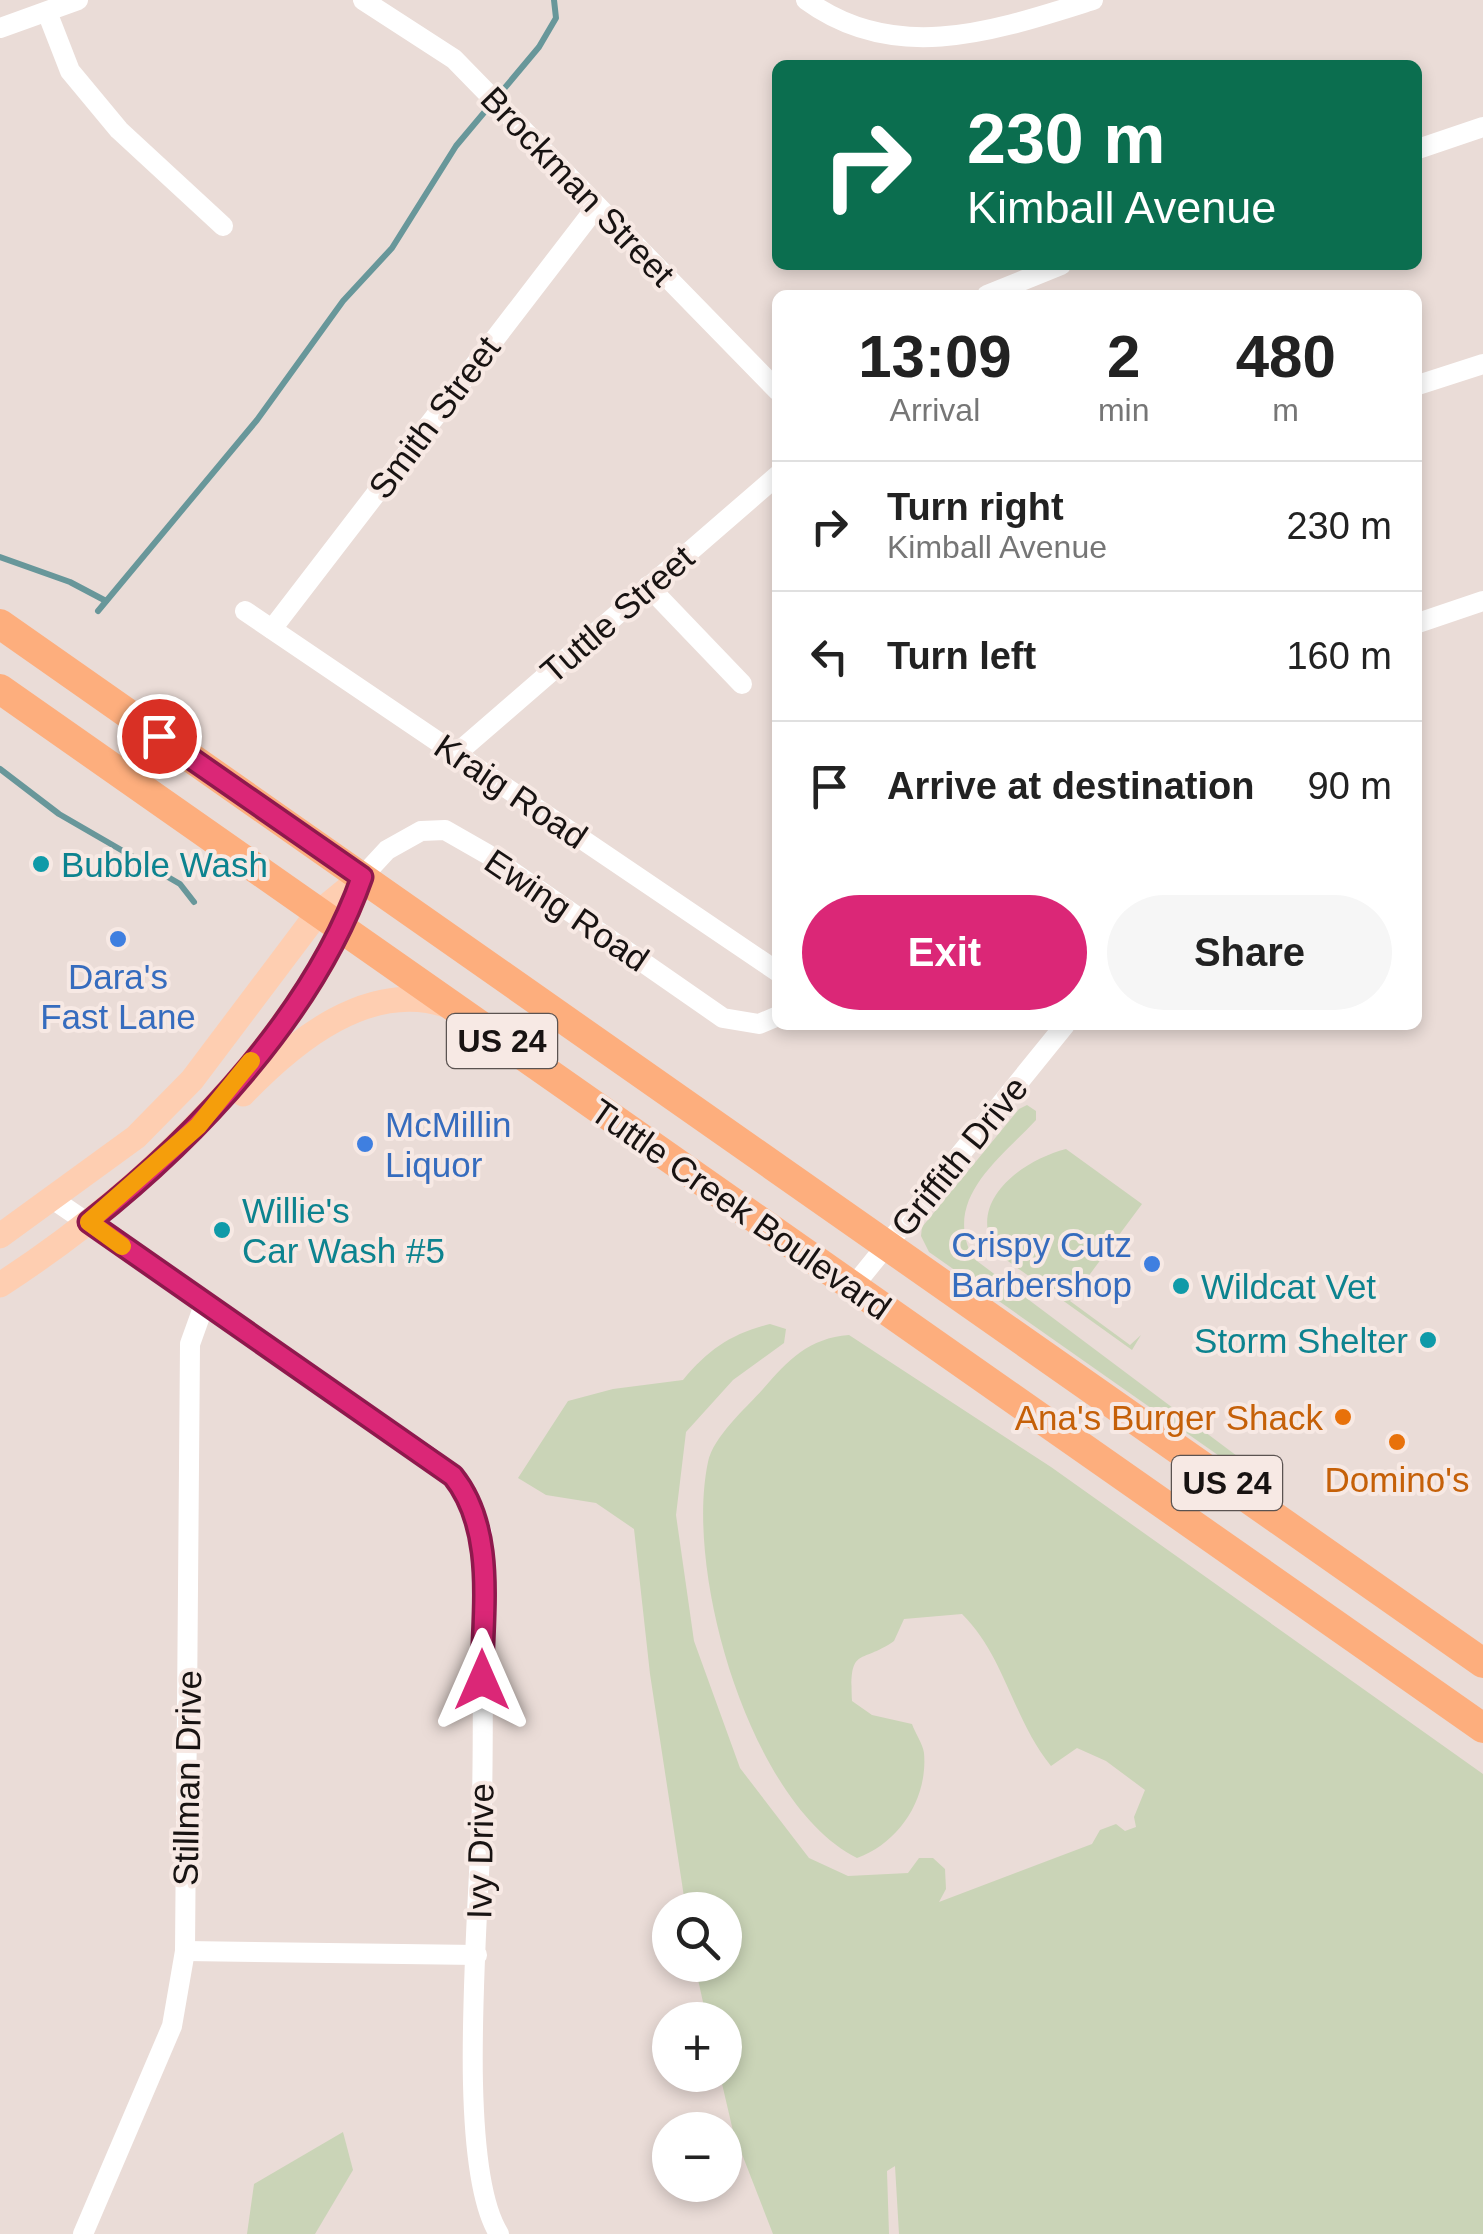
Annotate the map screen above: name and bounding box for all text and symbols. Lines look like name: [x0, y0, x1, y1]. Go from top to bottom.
street label: Brockman Street: [473, 79, 683, 293]
icon: right: [802, 100, 932, 230]
text: 230 m: [967, 100, 1165, 178]
text: Kimball Avenue: [967, 182, 1276, 233]
text: 13:09: [858, 323, 1012, 390]
text: 2: [1107, 323, 1140, 390]
text: 480: [1236, 323, 1336, 390]
street label: Smith Street: [360, 328, 508, 506]
text: Arrival: [890, 392, 980, 428]
text: min: [1098, 392, 1149, 428]
text: m: [1272, 392, 1299, 428]
text: Turn right: [887, 486, 1064, 528]
icon: right: [802, 499, 857, 554]
text: 230 m: [1286, 505, 1392, 547]
text: Kimball Avenue: [887, 529, 1107, 565]
street label: Tuttle Street: [533, 537, 701, 691]
icon: left: [802, 629, 857, 684]
text: Turn left: [887, 635, 1036, 677]
text: 160 m: [1286, 635, 1392, 677]
pin: [117, 694, 202, 779]
icon: arrive: [132, 709, 187, 764]
street label: Kraig Road: [428, 726, 594, 856]
icon: arrive: [802, 759, 857, 814]
text: Arrive at destination: [887, 765, 1254, 807]
text: 90 m: [1308, 765, 1392, 807]
street label: Ewing Road: [478, 841, 656, 979]
place label: Bubble Wash: [61, 845, 268, 884]
marker: Bubble Wash: [30, 853, 52, 875]
button: Exit: [802, 895, 1087, 1010]
button: Share: [1107, 895, 1392, 1010]
marker: Dara's Fast Lane: [107, 928, 129, 950]
place label: Dara's Fast Lane: [40, 957, 196, 1036]
road number: US 24: [447, 1014, 557, 1068]
street label: Griffith Drive: [883, 1068, 1035, 1244]
street label: Tuttle Creek Boulevard: [584, 1091, 898, 1327]
place label: McMillin Liquor: [385, 1105, 511, 1184]
marker: McMillin Liquor: [354, 1133, 376, 1155]
place label: Willie's Car Wash #5: [242, 1191, 445, 1270]
marker: Willie's Car Wash #5: [211, 1219, 233, 1241]
place label: Crispy Cutz Barbershop: [951, 1225, 1132, 1304]
marker: Crispy Cutz Barbershop: [1141, 1253, 1163, 1275]
place label: Wildcat Vet: [1201, 1267, 1376, 1306]
marker: Wildcat Vet: [1170, 1275, 1192, 1297]
place label: Storm Shelter: [1194, 1321, 1408, 1360]
marker: Storm Shelter: [1417, 1329, 1439, 1351]
place label: Ana's Burger Shack: [1015, 1398, 1323, 1437]
marker: Ana's Burger Shack: [1332, 1406, 1354, 1428]
marker: Domino's: [1386, 1431, 1408, 1453]
road number: US 24: [1172, 1456, 1282, 1510]
place label: Domino's: [1325, 1460, 1469, 1499]
position arrow: [430, 1628, 534, 1732]
street label: Stillman Drive: [166, 1670, 208, 1886]
street label: Ivy Drive: [459, 1783, 501, 1919]
map controls: [652, 1892, 742, 2202]
button: search: [652, 1892, 742, 1982]
button: +: [652, 2002, 742, 2092]
button: −: [652, 2112, 742, 2202]

